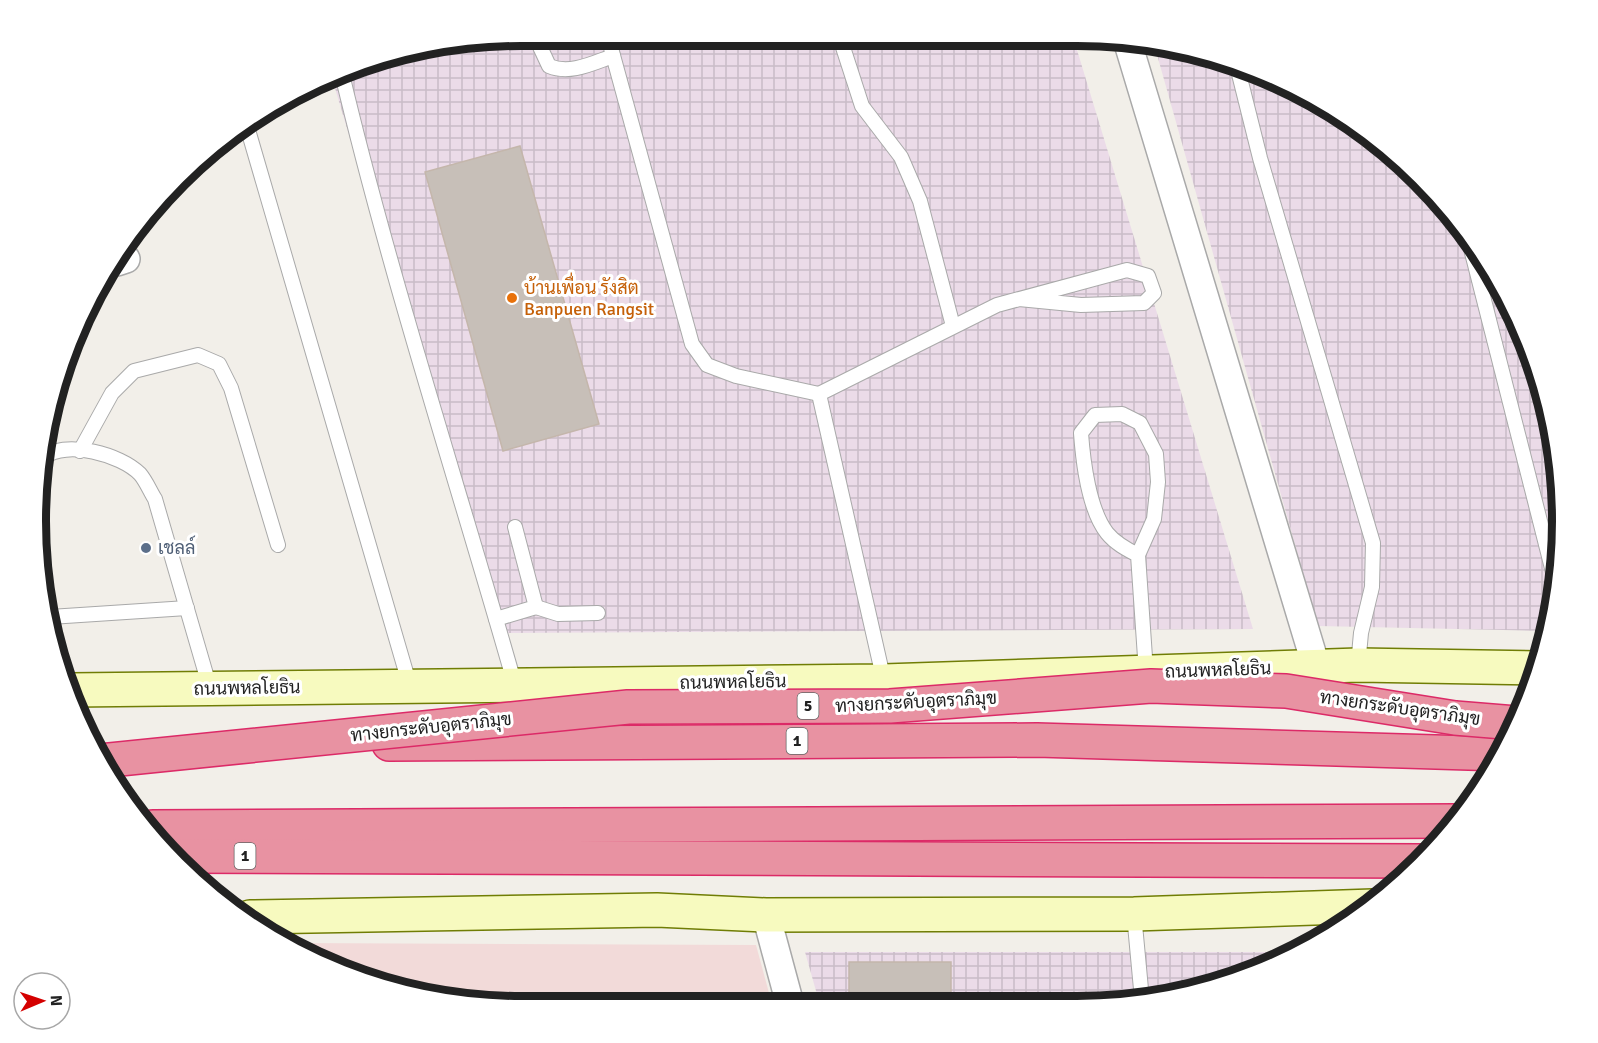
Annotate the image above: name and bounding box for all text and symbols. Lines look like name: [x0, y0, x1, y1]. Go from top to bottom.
place label: บ้านเพื่อน รังสิต Banpuen Rangsit: [524, 272, 654, 320]
marker: บ้านเพื่อน รังสิต Banpuen Rangsit: [505, 291, 519, 305]
place label: เชลล์: [158, 535, 195, 559]
marker: เชลล์: [139, 541, 153, 555]
street label: ถนนพหลโยธิน: [1164, 655, 1272, 683]
street label: ถนนพหลโยธิน: [679, 668, 786, 694]
street label: ถนนพหลโยธิน: [193, 674, 300, 700]
street label: ทางยกระดับอุตราภิมุข: [1318, 686, 1482, 731]
street label: ทางยกระดับอุตราภิมุข: [835, 687, 997, 718]
road number: 5: [798, 693, 818, 719]
street label: ทางยกระดับอุตราภิมุข: [349, 708, 513, 747]
road number: 1: [786, 728, 808, 754]
road number: 1: [234, 843, 256, 869]
north arrow: [12, 971, 72, 1031]
text: N: [46, 995, 66, 1006]

